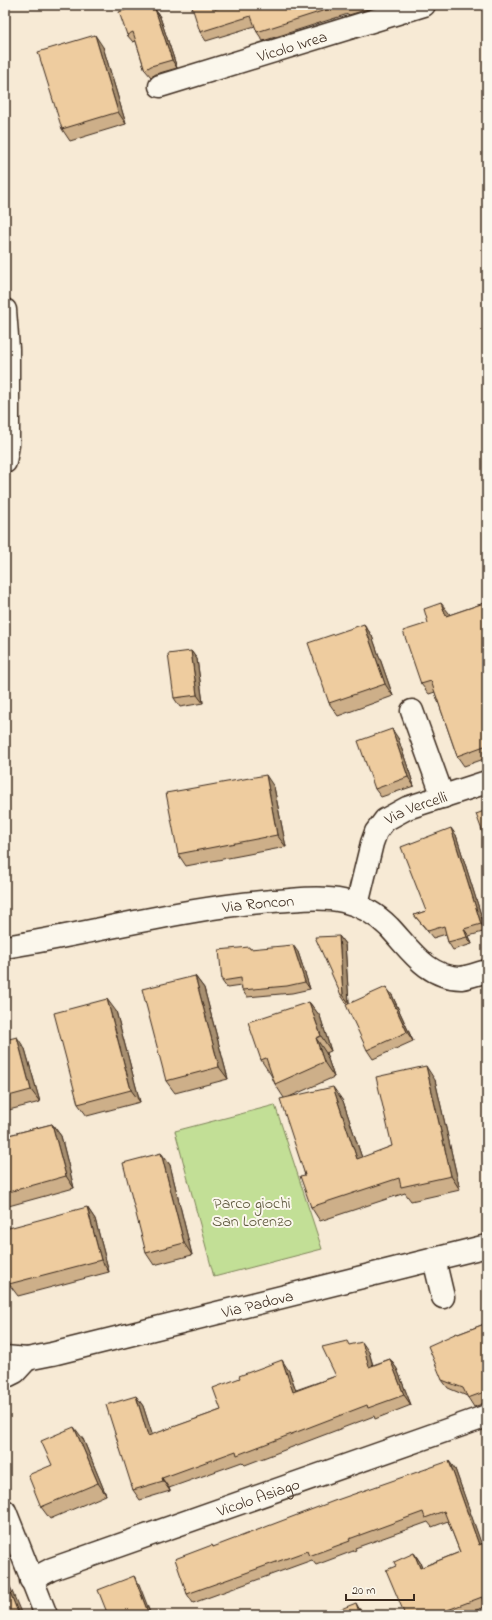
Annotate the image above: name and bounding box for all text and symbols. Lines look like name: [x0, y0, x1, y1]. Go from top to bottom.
street label: Vicolo Ivrea: [254, 25, 330, 70]
street label: Via Vercelli: [380, 786, 451, 833]
street label: Via Roncon: [220, 890, 295, 921]
park label: Parco giochi San Lorenzo: [212, 1192, 292, 1234]
street label: Via Padova: [218, 1285, 296, 1326]
street label: Vicolo Asiago: [213, 1473, 303, 1524]
scale bar: [346, 1576, 414, 1602]
text: 20 m: [352, 1582, 375, 1600]

